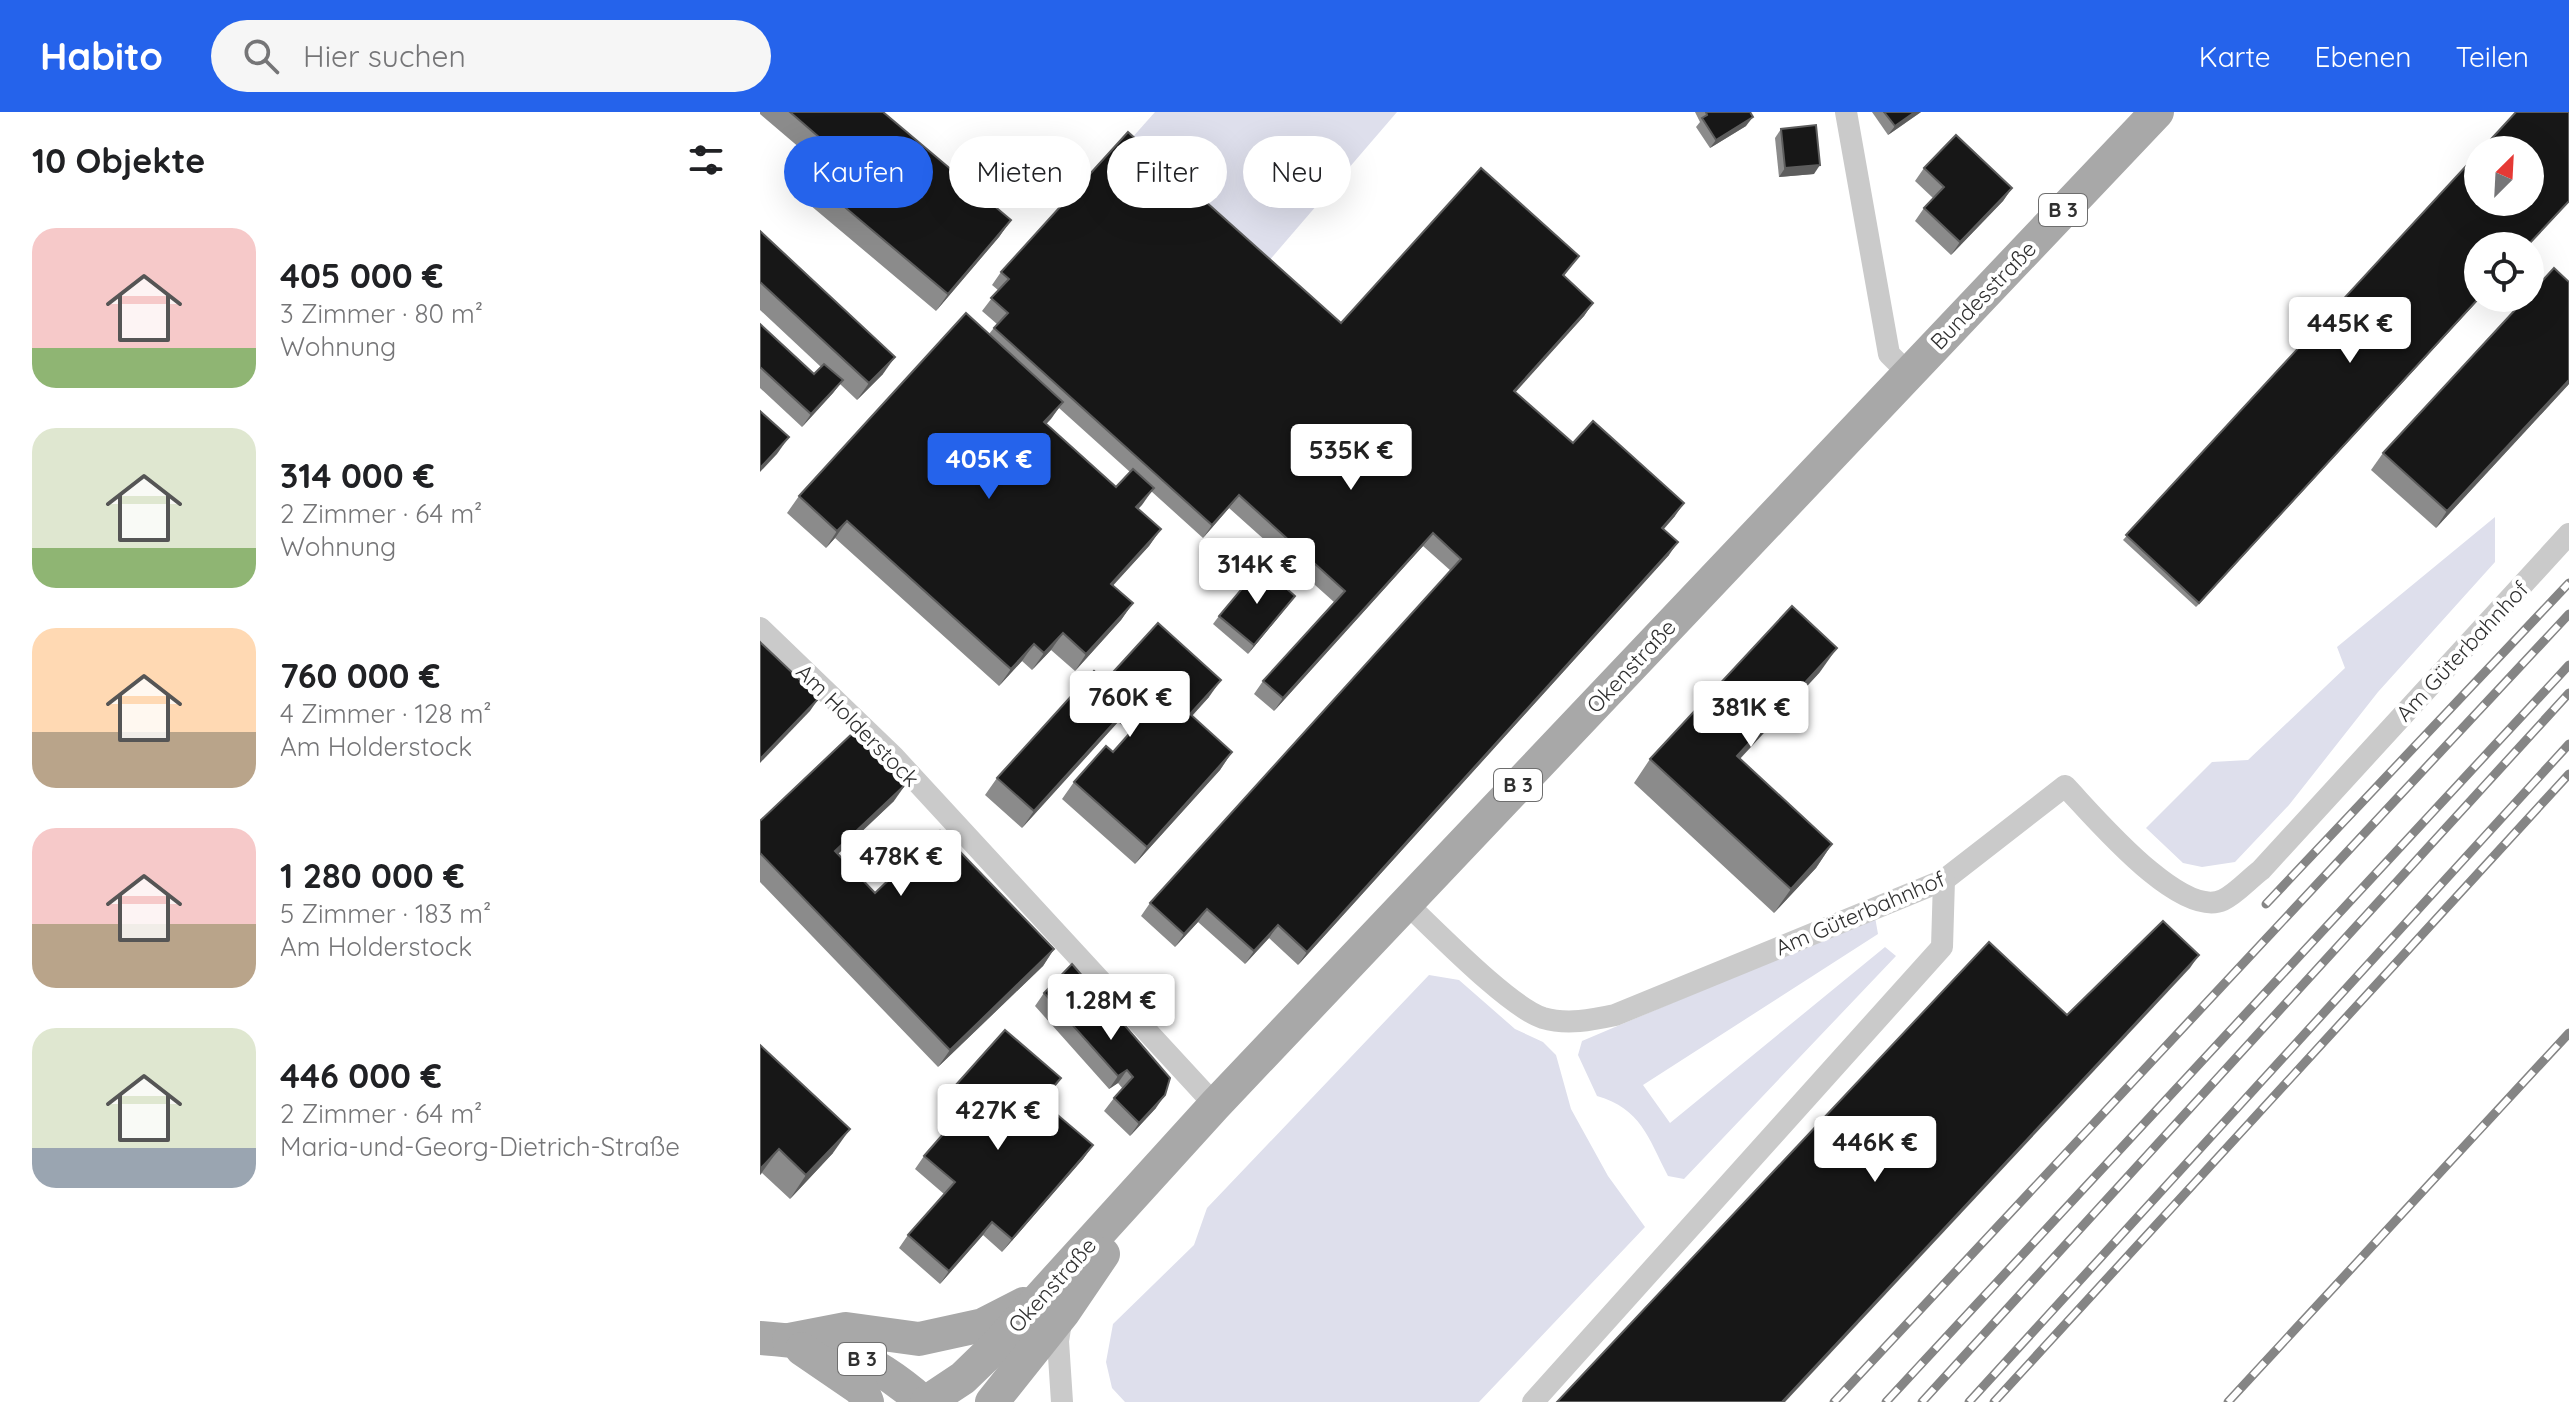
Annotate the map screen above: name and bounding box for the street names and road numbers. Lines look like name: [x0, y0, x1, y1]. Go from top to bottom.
road number: B 3: [2039, 194, 2087, 226]
street label: Bundesstraße: [1924, 235, 2042, 355]
street label: Am Güterbahnhof: [2390, 575, 2534, 727]
street label: Okenstraße: [1580, 613, 1682, 719]
street label: Am Holderstock: [791, 658, 925, 792]
road number: B 3: [1494, 769, 1542, 801]
street label: Am Güterbahnhof: [1771, 865, 1949, 961]
street label: Okenstraße: [1002, 1232, 1102, 1338]
road number: B 3: [838, 1343, 886, 1375]

